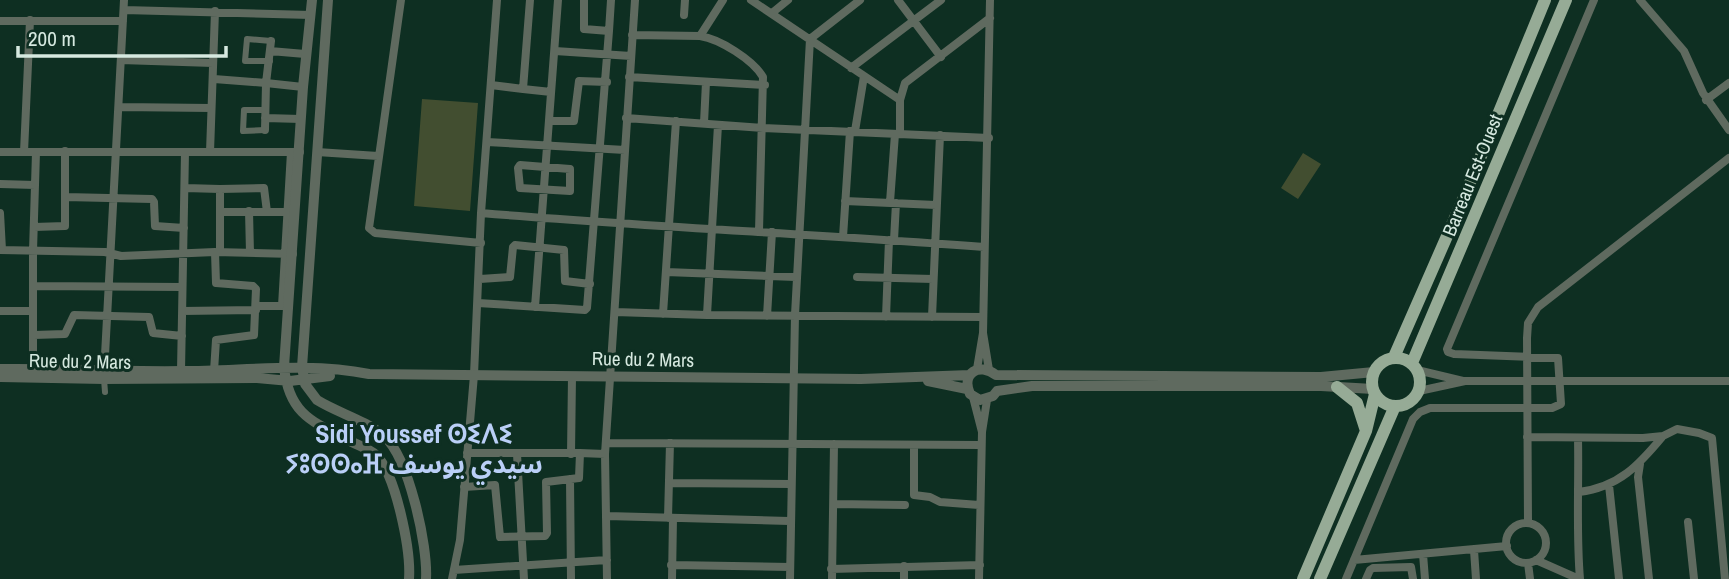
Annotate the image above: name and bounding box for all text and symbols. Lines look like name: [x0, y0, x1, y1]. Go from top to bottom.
scale bar: [18, 14, 226, 58]
text: 200 m: [28, 24, 76, 53]
street label: Barreau Est-Ouest: [1436, 110, 1508, 240]
street label: Rue du 2 Mars: [592, 345, 695, 373]
street label: Rue du 2 Mars: [29, 347, 132, 375]
district label: Sidi Youssef ⵙⵉⴷⵉ ⵢⵓⵙⵙⴰⴼ سيدي يوسف: [285, 416, 543, 485]

